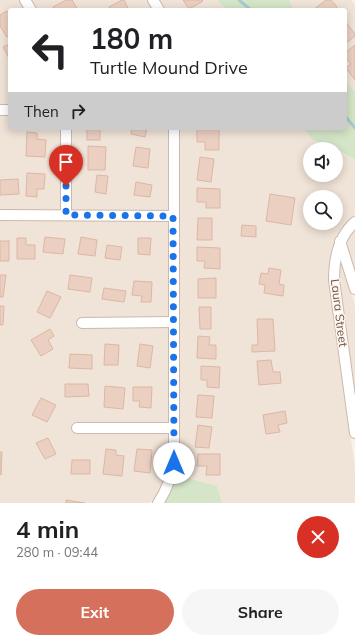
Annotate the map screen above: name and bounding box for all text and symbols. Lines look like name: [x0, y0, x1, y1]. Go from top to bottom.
text: 180 m: [90, 21, 173, 56]
icon: left: [24, 24, 76, 76]
text: Turtle Mound Drive: [90, 56, 248, 79]
icon: right: [67, 100, 89, 122]
text: Then: [24, 102, 59, 121]
map controls: [303, 142, 343, 230]
button: sound: [303, 142, 343, 182]
pin: [49, 145, 83, 186]
icon: arrive: [55, 151, 77, 173]
button: search: [303, 190, 343, 230]
street label: Laura Street: [328, 278, 351, 348]
position arrow: [153, 442, 195, 484]
text: 4 min: [16, 514, 79, 544]
button: close: [297, 516, 339, 558]
text: 280 m · 09:44: [16, 544, 98, 560]
button: Exit: [16, 589, 174, 635]
button: Share: [182, 589, 339, 635]

